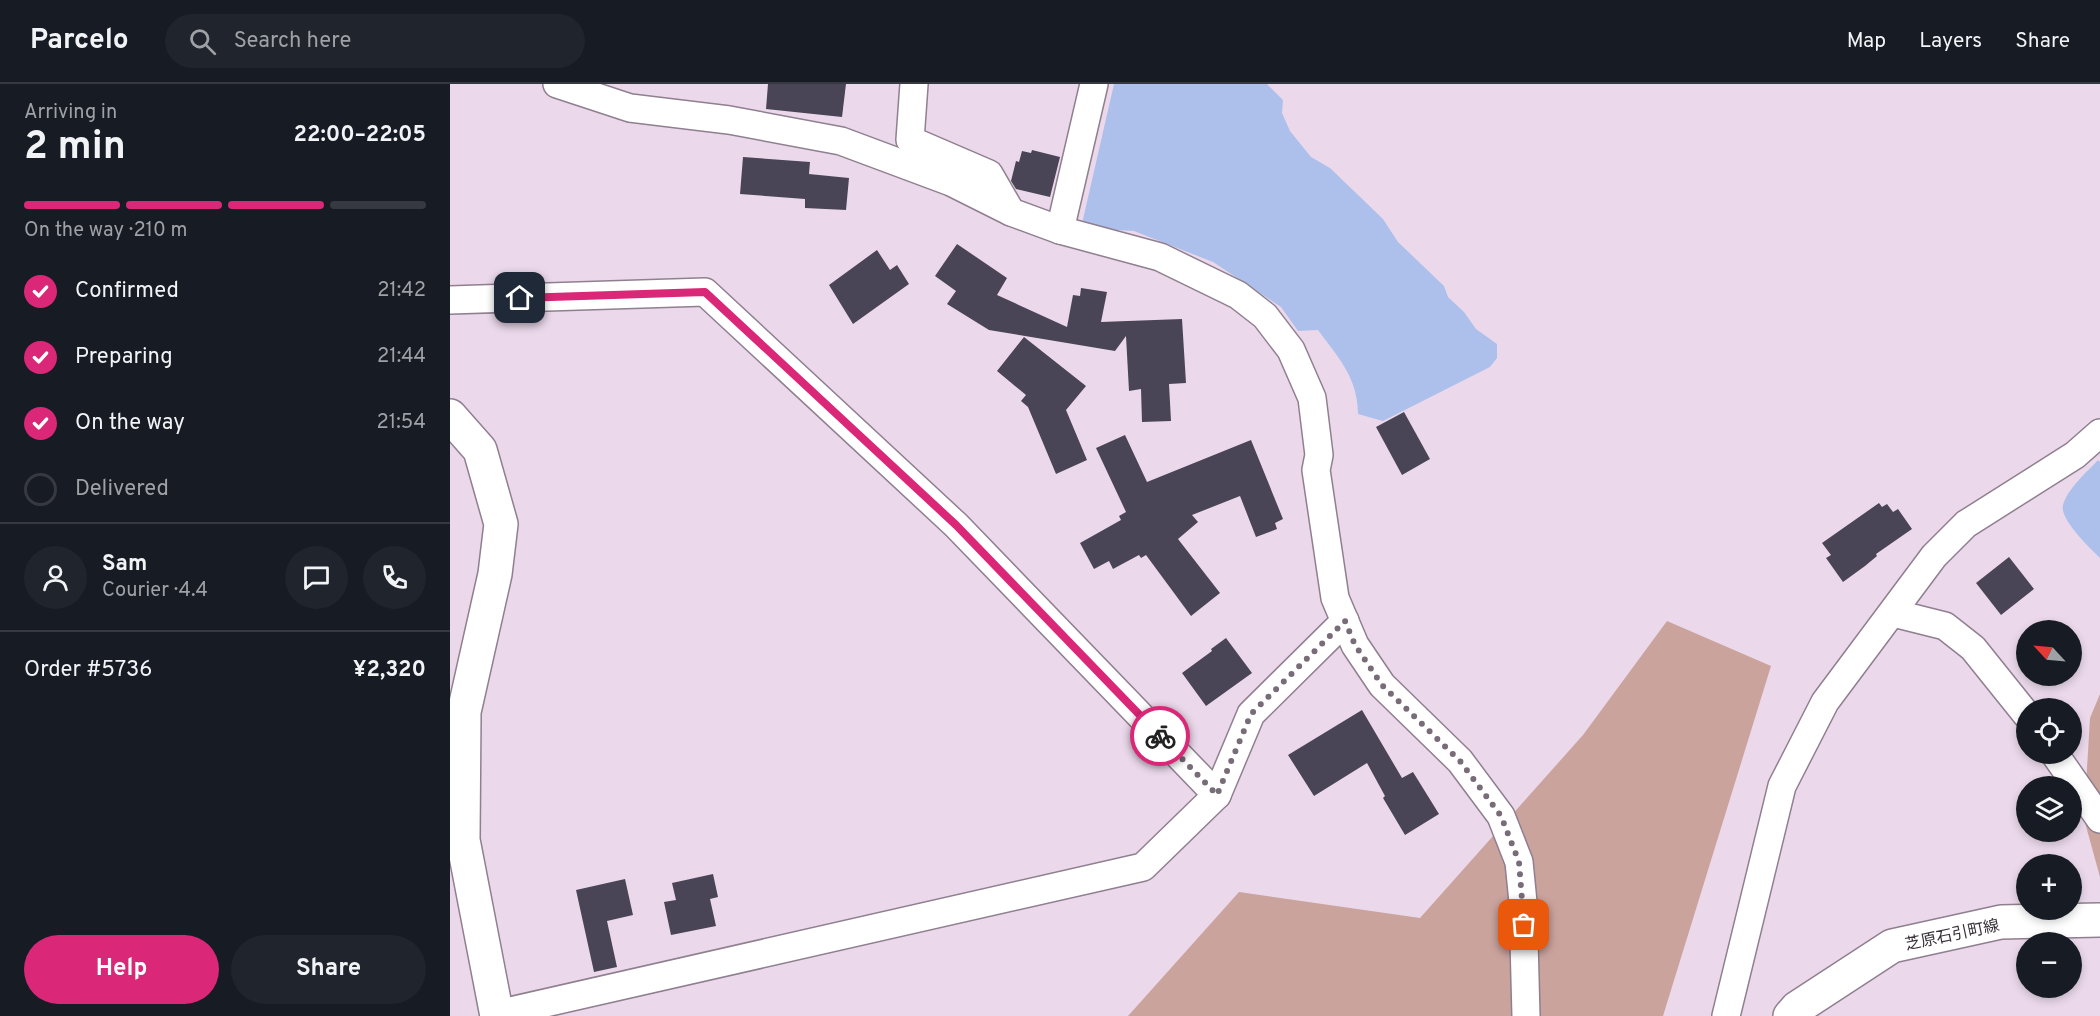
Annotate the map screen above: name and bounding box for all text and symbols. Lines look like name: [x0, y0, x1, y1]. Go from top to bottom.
search box: [165, 14, 585, 68]
text: Parcelo: [30, 23, 129, 59]
icon: search: [186, 25, 219, 58]
text: Search here: [234, 28, 351, 55]
text: Map: [1847, 28, 1886, 55]
text: Layers: [1919, 28, 1982, 55]
text: Share: [2015, 28, 2070, 55]
text: Arriving in: [24, 100, 117, 126]
text: 22:00–22:05: [294, 122, 426, 149]
text: 2 min: [24, 124, 126, 173]
text: On the way · 210 m: [24, 218, 188, 244]
pin: [494, 272, 545, 323]
icon: check: [24, 275, 57, 308]
text: Confirmed: [75, 278, 179, 305]
text: 21:42: [377, 278, 426, 304]
icon: home: [503, 281, 536, 314]
icon: check: [24, 341, 57, 374]
text: Preparing: [75, 344, 173, 371]
text: 21:44: [377, 344, 426, 370]
icon: check: [24, 407, 57, 440]
text: On the way: [75, 410, 185, 437]
text: 21:54: [377, 410, 426, 436]
text: Delivered: [75, 476, 169, 503]
button: person: [24, 546, 87, 609]
button: chat: [285, 546, 348, 609]
button: phone: [363, 546, 426, 609]
text: Sam: [102, 551, 147, 578]
text: Courier · 4.4: [102, 578, 208, 604]
north arrow: [2016, 620, 2082, 686]
map controls: [2016, 620, 2082, 998]
text: Order #5736: [24, 657, 152, 684]
text: ¥2,320: [353, 657, 426, 684]
button: locate: [2016, 698, 2082, 764]
courier: [1130, 706, 1190, 766]
icon: bike: [1144, 720, 1177, 753]
button: layers: [2016, 776, 2082, 842]
button: +: [2016, 854, 2082, 920]
pin: [1498, 899, 1549, 950]
icon: bag: [1507, 908, 1540, 941]
street label: 芝原石引町線: [1903, 916, 2001, 956]
button: −: [2016, 932, 2082, 998]
button: Help: [24, 935, 219, 1004]
button: Share: [231, 935, 426, 1004]

